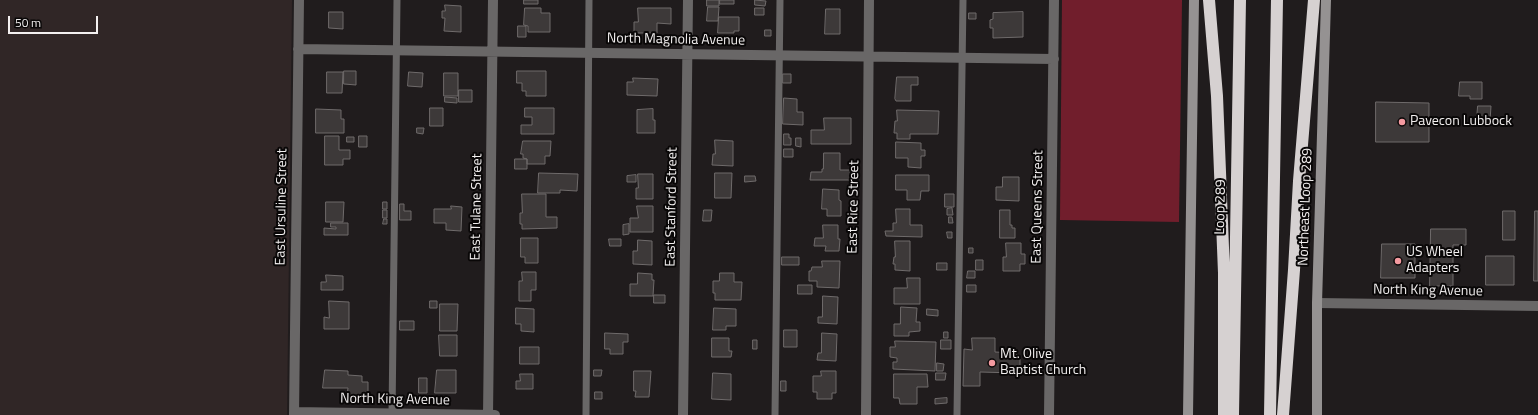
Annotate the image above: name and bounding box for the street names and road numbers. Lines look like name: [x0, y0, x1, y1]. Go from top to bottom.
street label: North Magnolia Avenue: [607, 30, 745, 50]
street label: East Stanford Street: [663, 147, 681, 267]
street label: East Ursuline Street: [273, 148, 291, 266]
street label: Northeast Loop 289: [1296, 148, 1316, 266]
street label: East Queens Street: [1029, 150, 1047, 264]
street label: East Tulane Street: [468, 153, 486, 261]
street label: East Rice Street: [845, 160, 863, 254]
street label: Loop 289: [1212, 179, 1230, 235]
street label: North King Avenue: [1373, 282, 1483, 300]
street label: North King Avenue: [340, 391, 450, 409]

